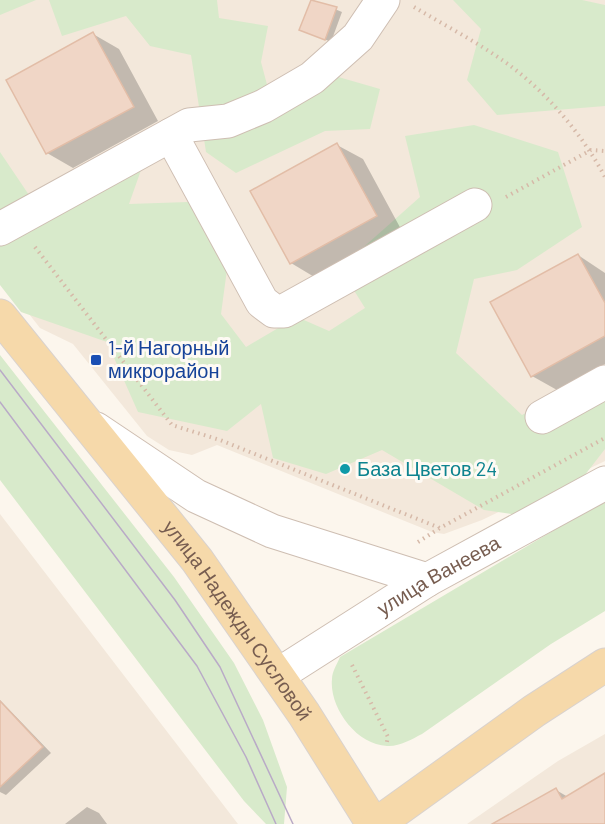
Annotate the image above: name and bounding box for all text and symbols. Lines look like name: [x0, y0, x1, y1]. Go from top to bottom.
place label: 1-й Нагорный микрорайон: [108, 335, 229, 382]
marker: 1-й Нагорный микрорайон: [89, 353, 103, 367]
place label: База Цветов 24: [357, 456, 497, 480]
marker: База Цветов 24: [338, 462, 352, 476]
street label: улица Надежды Сусловой: [158, 515, 318, 725]
street label: улица Ванеева: [372, 529, 505, 620]

